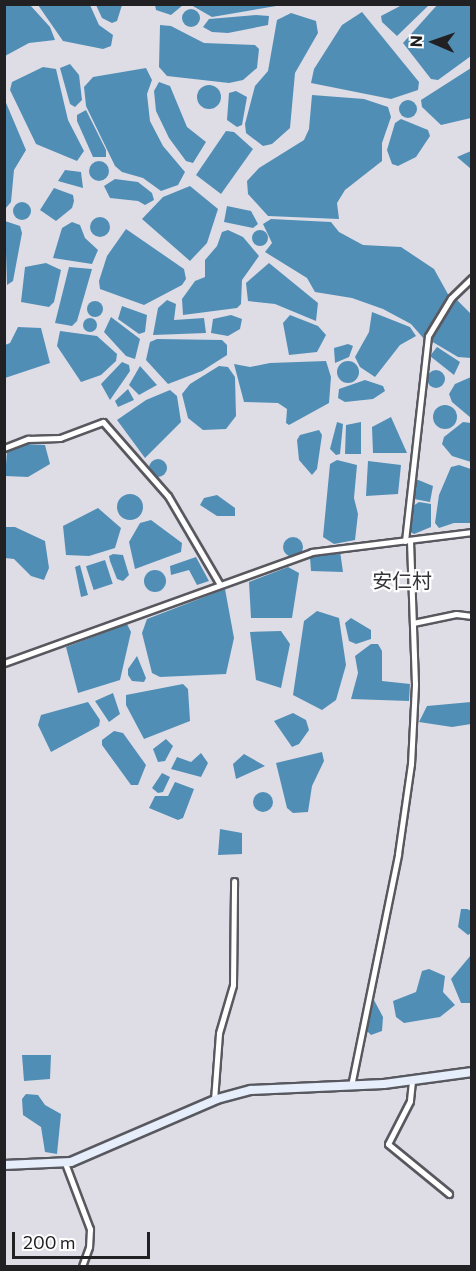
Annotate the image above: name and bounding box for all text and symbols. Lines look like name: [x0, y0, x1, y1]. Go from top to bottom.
north arrow: [404, 12, 464, 72]
text: N: [406, 35, 425, 48]
district label: 安仁村: [372, 568, 432, 592]
scale bar: [15, 1220, 153, 1258]
text: 200 m: [23, 1231, 76, 1253]

